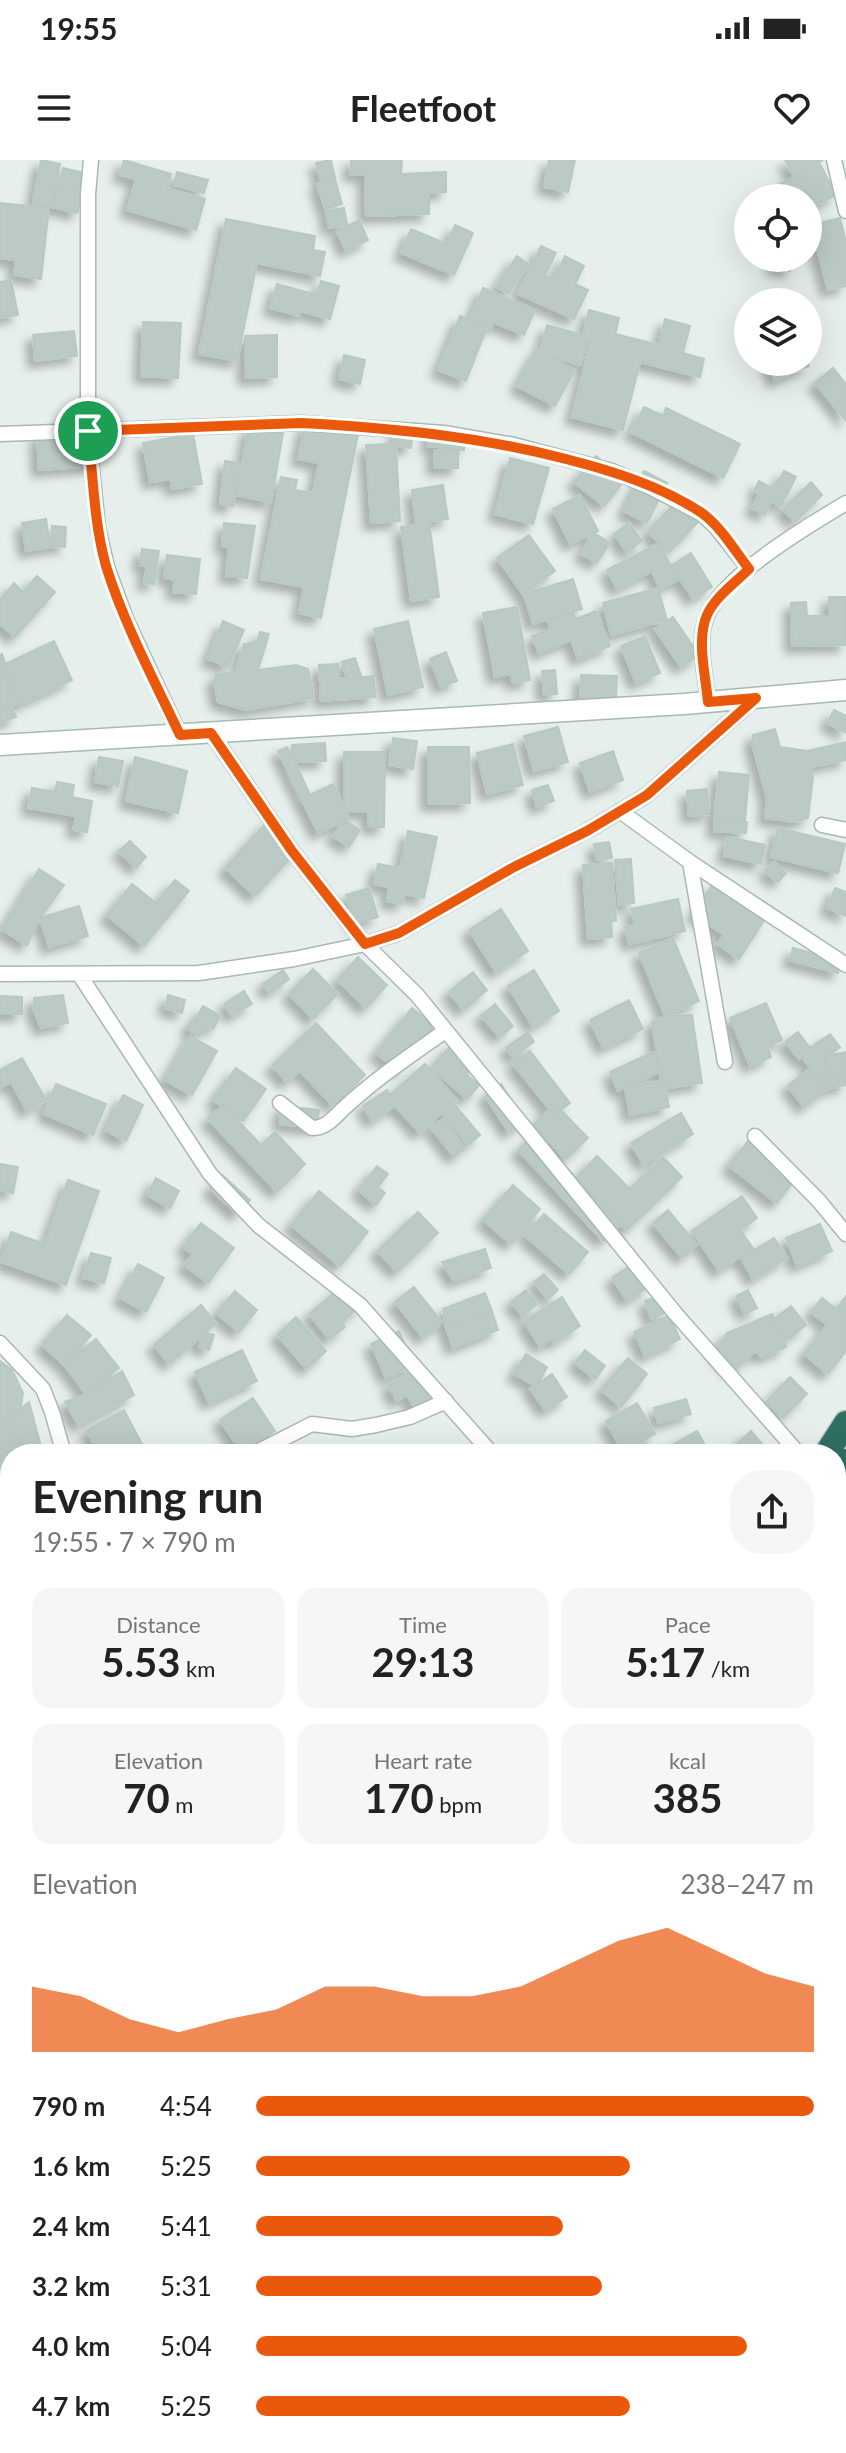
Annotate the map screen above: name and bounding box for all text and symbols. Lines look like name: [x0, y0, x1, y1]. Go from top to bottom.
text: 19:55: [40, 10, 117, 46]
icon: menu: [32, 86, 76, 130]
text: Fleetfoot: [350, 86, 496, 130]
icon: heart: [770, 86, 814, 130]
map controls: [734, 184, 822, 376]
button: locate: [734, 184, 822, 272]
button: layers: [734, 288, 822, 376]
pin: [54, 397, 122, 465]
icon: arrive: [66, 409, 110, 453]
text: Evening run: [32, 1470, 263, 1522]
button: share: [730, 1470, 814, 1554]
text: 19:55 · 7 × 790 m: [32, 1526, 236, 1558]
text: Distance: [116, 1611, 201, 1638]
text: Time: [399, 1611, 447, 1638]
text: Pace: [665, 1611, 711, 1638]
text: 5.53: [101, 1638, 180, 1686]
text: 29:13: [371, 1638, 475, 1686]
text: 5:17: [625, 1638, 705, 1686]
text: km: [180, 1655, 215, 1682]
text: /km: [705, 1655, 750, 1682]
text: Elevation: [114, 1747, 203, 1774]
text: Heart rate: [374, 1747, 472, 1774]
text: kcal: [669, 1747, 706, 1774]
text: 70: [123, 1774, 170, 1822]
text: 170: [364, 1774, 434, 1822]
text: 385: [653, 1774, 722, 1822]
text: m: [170, 1791, 193, 1818]
text: bpm: [434, 1791, 482, 1818]
text: Elevation: [32, 1868, 138, 1900]
text: 238–247 m: [680, 1868, 814, 1900]
text: 790 m: [32, 2090, 105, 2122]
text: 4:54: [160, 2090, 212, 2122]
text: 1.6 km: [32, 2150, 110, 2182]
text: 5:25: [160, 2150, 212, 2182]
text: 2.4 km: [32, 2210, 110, 2242]
text: 5:41: [160, 2210, 212, 2242]
text: 3.2 km: [32, 2270, 110, 2302]
text: 5:31: [160, 2270, 212, 2302]
text: 4.0 km: [32, 2330, 110, 2362]
text: 5:04: [160, 2330, 212, 2362]
text: 4.7 km: [32, 2390, 110, 2422]
text: 5:25: [160, 2390, 212, 2422]

